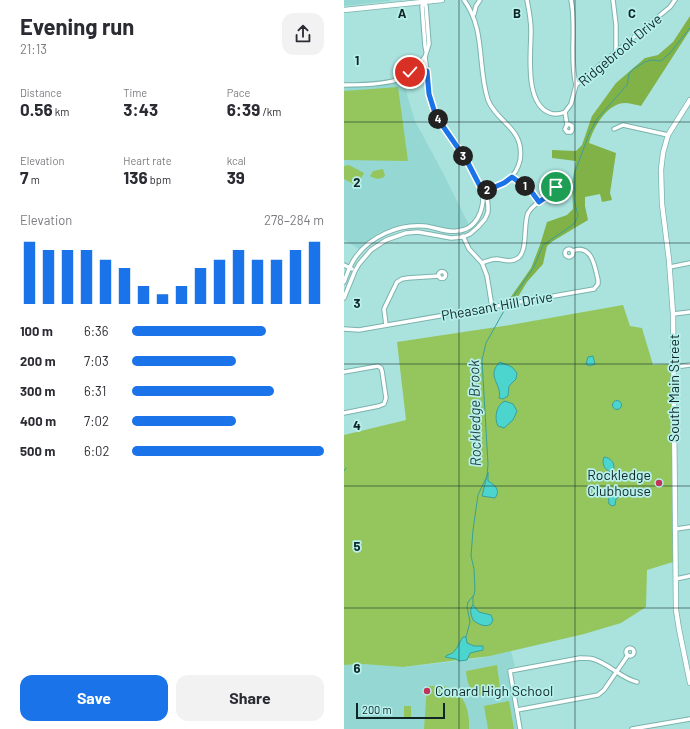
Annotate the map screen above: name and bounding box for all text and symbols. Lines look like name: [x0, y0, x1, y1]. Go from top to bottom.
text: A: [398, 5, 407, 21]
text: B: [513, 5, 521, 21]
text: C: [628, 5, 636, 21]
street label: Ridgebrook Drive: [575, 10, 665, 89]
text: Evening run: [20, 13, 134, 39]
button: share: [282, 13, 324, 55]
text: 21:13: [20, 41, 47, 57]
text: 1: [355, 52, 359, 68]
pin: [393, 55, 427, 89]
icon: check: [399, 61, 421, 83]
text: Distance: [20, 86, 62, 99]
text: Time: [123, 86, 147, 99]
text: Pace: [227, 86, 250, 99]
text: 0.56: [20, 99, 53, 119]
text: 3:43: [123, 99, 158, 119]
text: 6:39: [227, 99, 260, 119]
text: km: [53, 105, 69, 118]
text: /km: [260, 105, 281, 118]
pin: 4: [428, 109, 448, 129]
text: 4: [435, 112, 441, 125]
pin: 3: [453, 146, 473, 166]
text: 3: [460, 149, 466, 162]
text: Elevation: [20, 154, 64, 167]
text: Heart rate: [123, 154, 172, 167]
text: kcal: [227, 154, 246, 167]
text: 7: [20, 167, 28, 187]
text: 136: [123, 167, 148, 187]
text: 39: [227, 167, 245, 187]
pin: [539, 170, 573, 204]
text: m: [28, 173, 40, 186]
text: bpm: [148, 173, 171, 186]
text: 2: [353, 174, 361, 190]
pin: 1: [515, 176, 535, 196]
icon: arrive: [545, 176, 567, 198]
text: 1: [523, 179, 527, 192]
pin: 2: [477, 180, 497, 200]
text: 2: [484, 183, 490, 196]
text: Elevation: [20, 212, 72, 228]
text: 278–284 m: [264, 212, 324, 228]
street label: Pheasant Hill Drive: [440, 287, 554, 324]
text: 3: [353, 295, 361, 311]
text: 100 m: [20, 323, 53, 339]
text: 6:36: [84, 323, 109, 339]
street label: South Main Street: [665, 334, 682, 442]
text: 200 m: [20, 353, 56, 369]
text: 7:03: [84, 353, 109, 369]
water label: Rockledge Brook: [464, 359, 484, 466]
text: 300 m: [20, 383, 55, 399]
text: 6:31: [84, 383, 106, 399]
text: 400 m: [20, 413, 56, 429]
text: 7:02: [84, 413, 109, 429]
text: 4: [353, 417, 361, 433]
text: 500 m: [20, 443, 55, 459]
text: 6:02: [84, 443, 109, 459]
place label: Rockledge Clubhouse: [587, 466, 651, 499]
marker: Rockledge Clubhouse: [654, 478, 664, 488]
text: 5: [353, 538, 361, 554]
text: 6: [354, 660, 361, 676]
button: Save: [20, 675, 168, 721]
button: Share: [176, 675, 324, 721]
place label: Conard High School: [435, 682, 553, 699]
marker: Conard High School: [422, 686, 432, 696]
scale bar: [356, 701, 445, 720]
text: 200 m: [362, 703, 392, 716]

